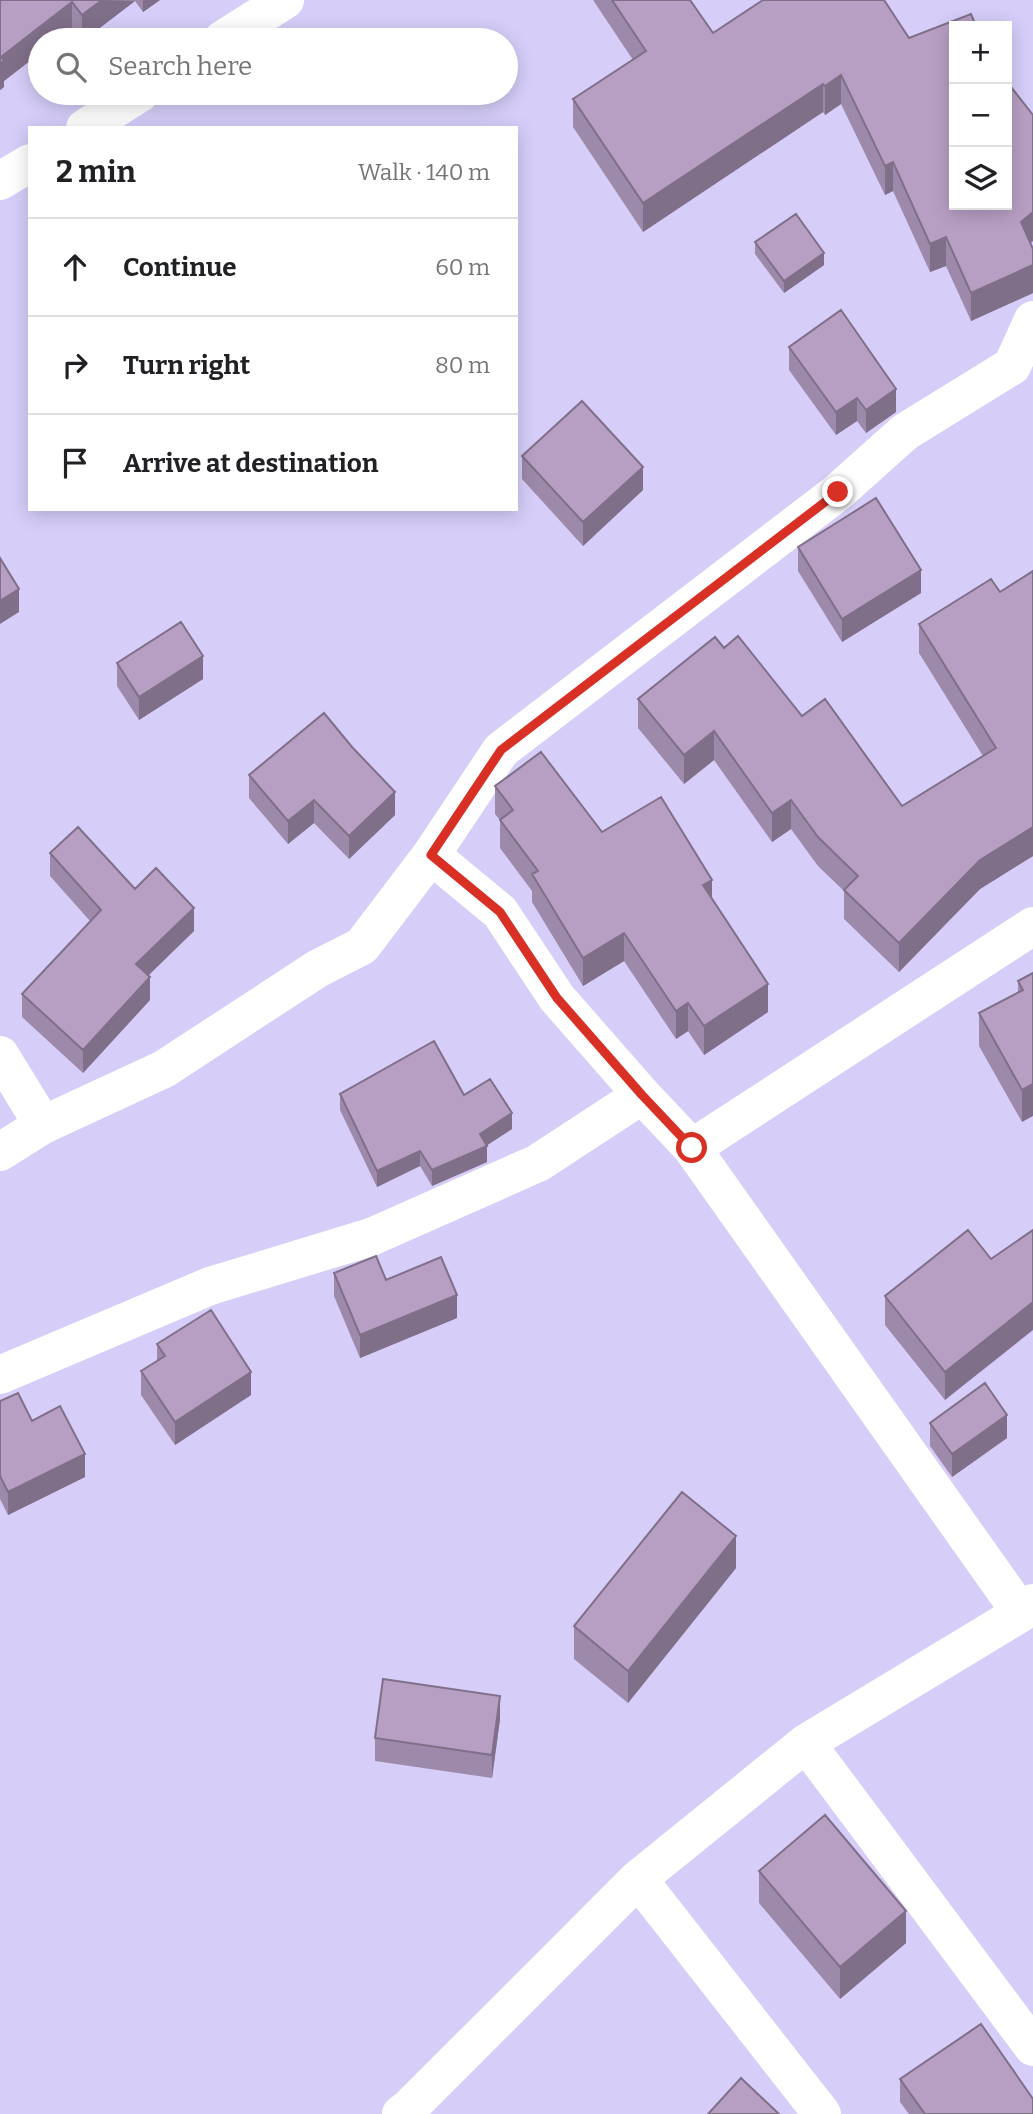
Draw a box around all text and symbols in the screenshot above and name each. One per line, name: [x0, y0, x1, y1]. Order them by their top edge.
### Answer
map controls: [949, 21, 1012, 210]
button: +: [949, 21, 1012, 84]
search box: [28, 28, 518, 105]
icon: search: [52, 48, 90, 86]
text: Search here: [108, 51, 252, 82]
button: −: [949, 84, 1012, 147]
button: layers: [949, 147, 1012, 210]
text: 2 min: [56, 154, 136, 190]
text: Walk · 140 m: [358, 158, 490, 186]
icon: ahead: [56, 248, 94, 286]
text: Continue: [123, 252, 237, 283]
text: 60 m: [435, 253, 490, 281]
icon: right: [56, 346, 94, 384]
text: Turn right: [123, 350, 250, 381]
text: 80 m: [435, 351, 490, 379]
icon: arrive: [56, 444, 94, 482]
text: Arrive at destination: [123, 448, 378, 479]
route end: [822, 476, 853, 507]
route start: [676, 1132, 707, 1163]

